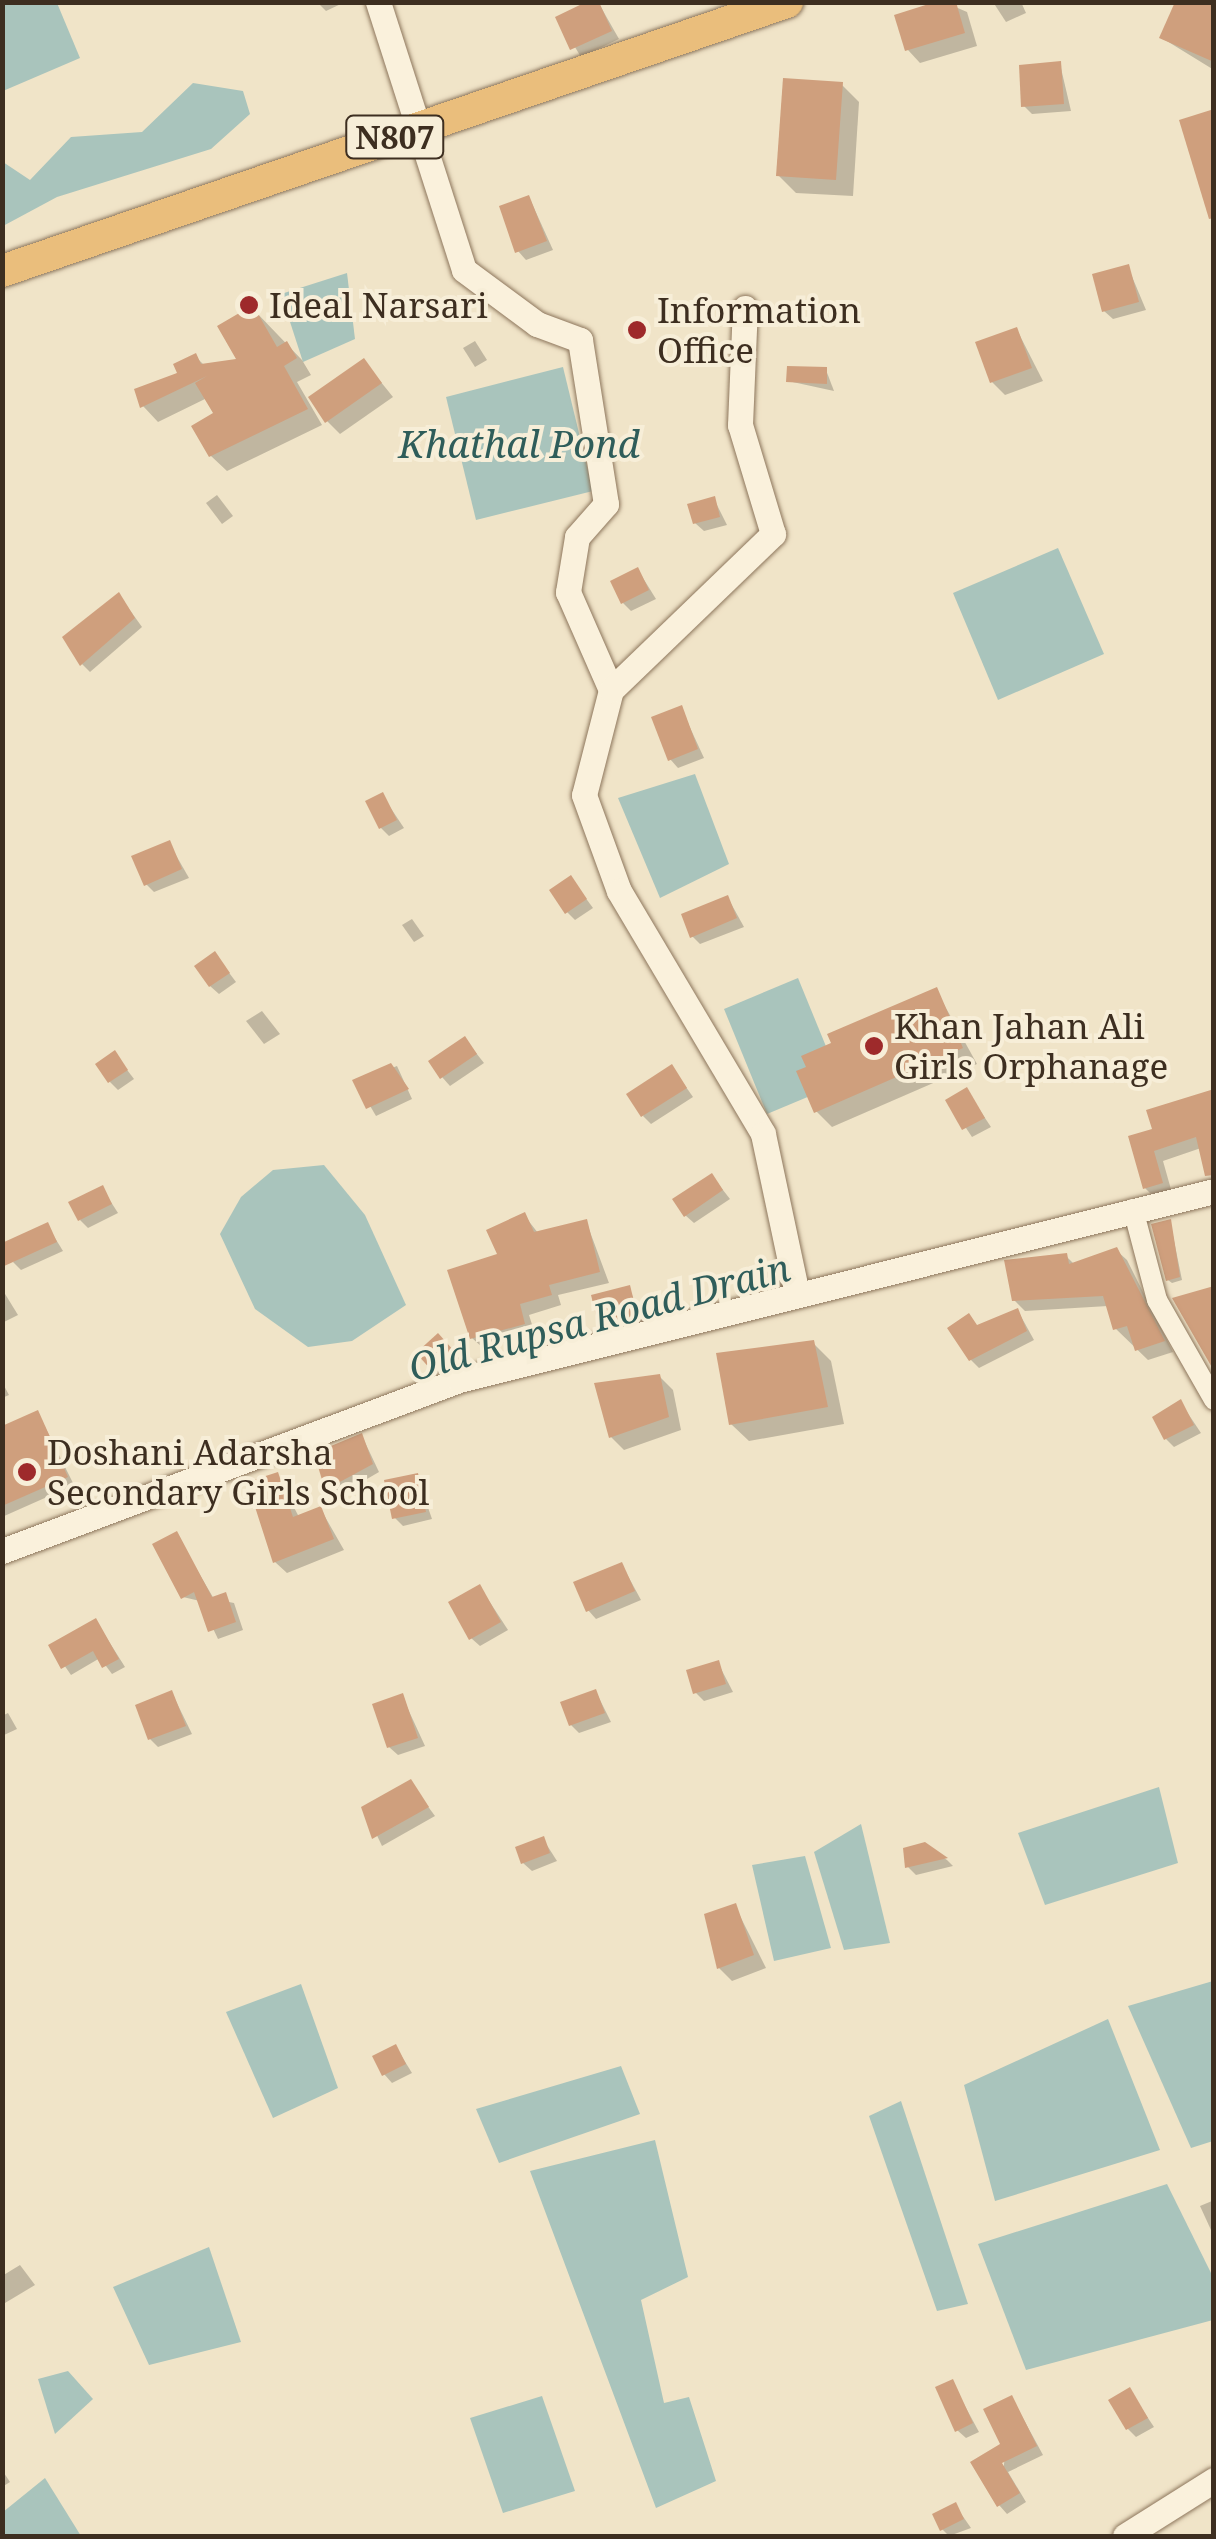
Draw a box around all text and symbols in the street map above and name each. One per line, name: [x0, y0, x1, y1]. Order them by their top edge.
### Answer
road number: N807: [345, 110, 445, 164]
place label: Ideal Narsari: [269, 284, 488, 326]
place label: Information Office: [657, 289, 861, 371]
marker: Ideal Narsari: [238, 294, 260, 316]
marker: Information Office: [626, 319, 648, 341]
water label: Khathal Pond: [398, 421, 640, 467]
place label: Khan Jahan Ali Girls Orphanage: [894, 1005, 1168, 1087]
marker: Khan Jahan Ali Girls Orphanage: [863, 1035, 885, 1057]
water label: Old Rupsa Road Drain: [403, 1244, 795, 1390]
place label: Doshani Adarsha Secondary Girls School: [47, 1431, 429, 1513]
marker: Doshani Adarsha Secondary Girls School: [16, 1461, 38, 1483]

